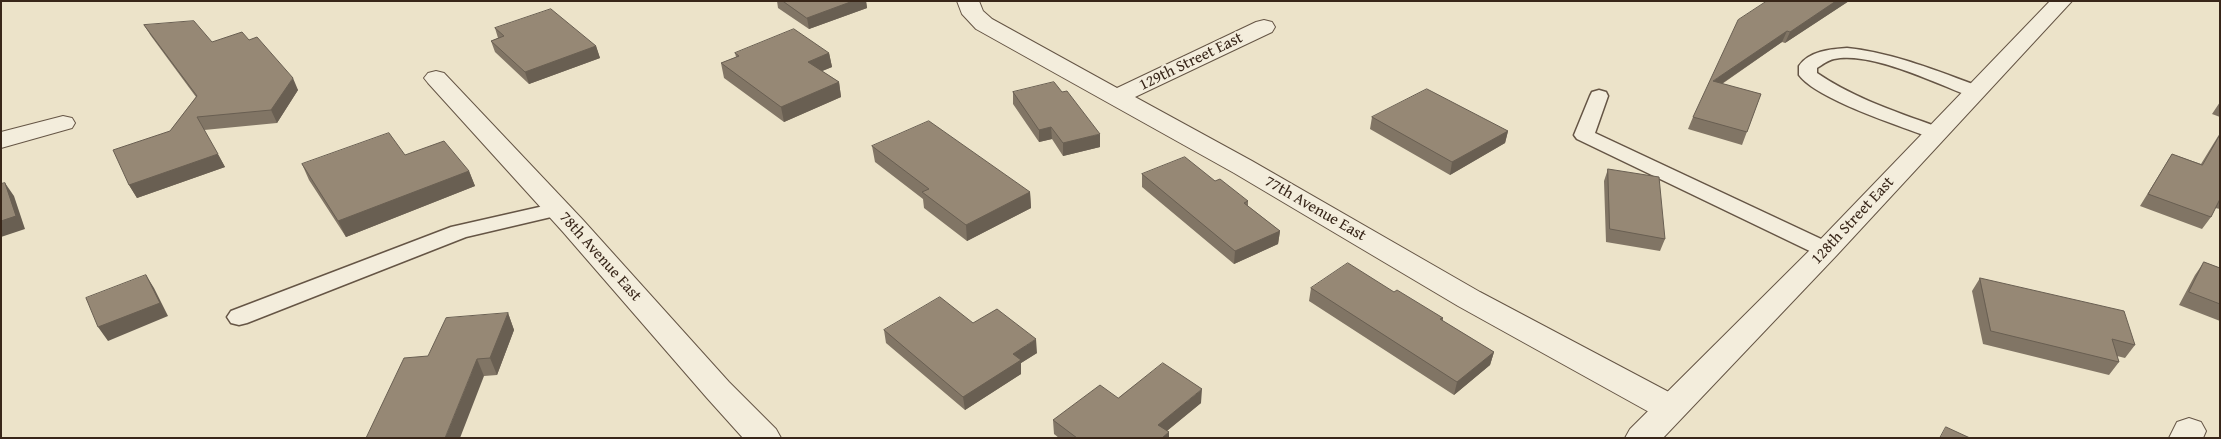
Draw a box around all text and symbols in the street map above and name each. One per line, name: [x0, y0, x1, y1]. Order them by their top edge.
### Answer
street label: 129th Street East: [1136, 29, 1246, 95]
street label: 77th Avenue East: [1261, 172, 1369, 246]
street label: 128th Street East: [1807, 173, 1899, 269]
street label: 78th Avenue East: [555, 208, 645, 306]

